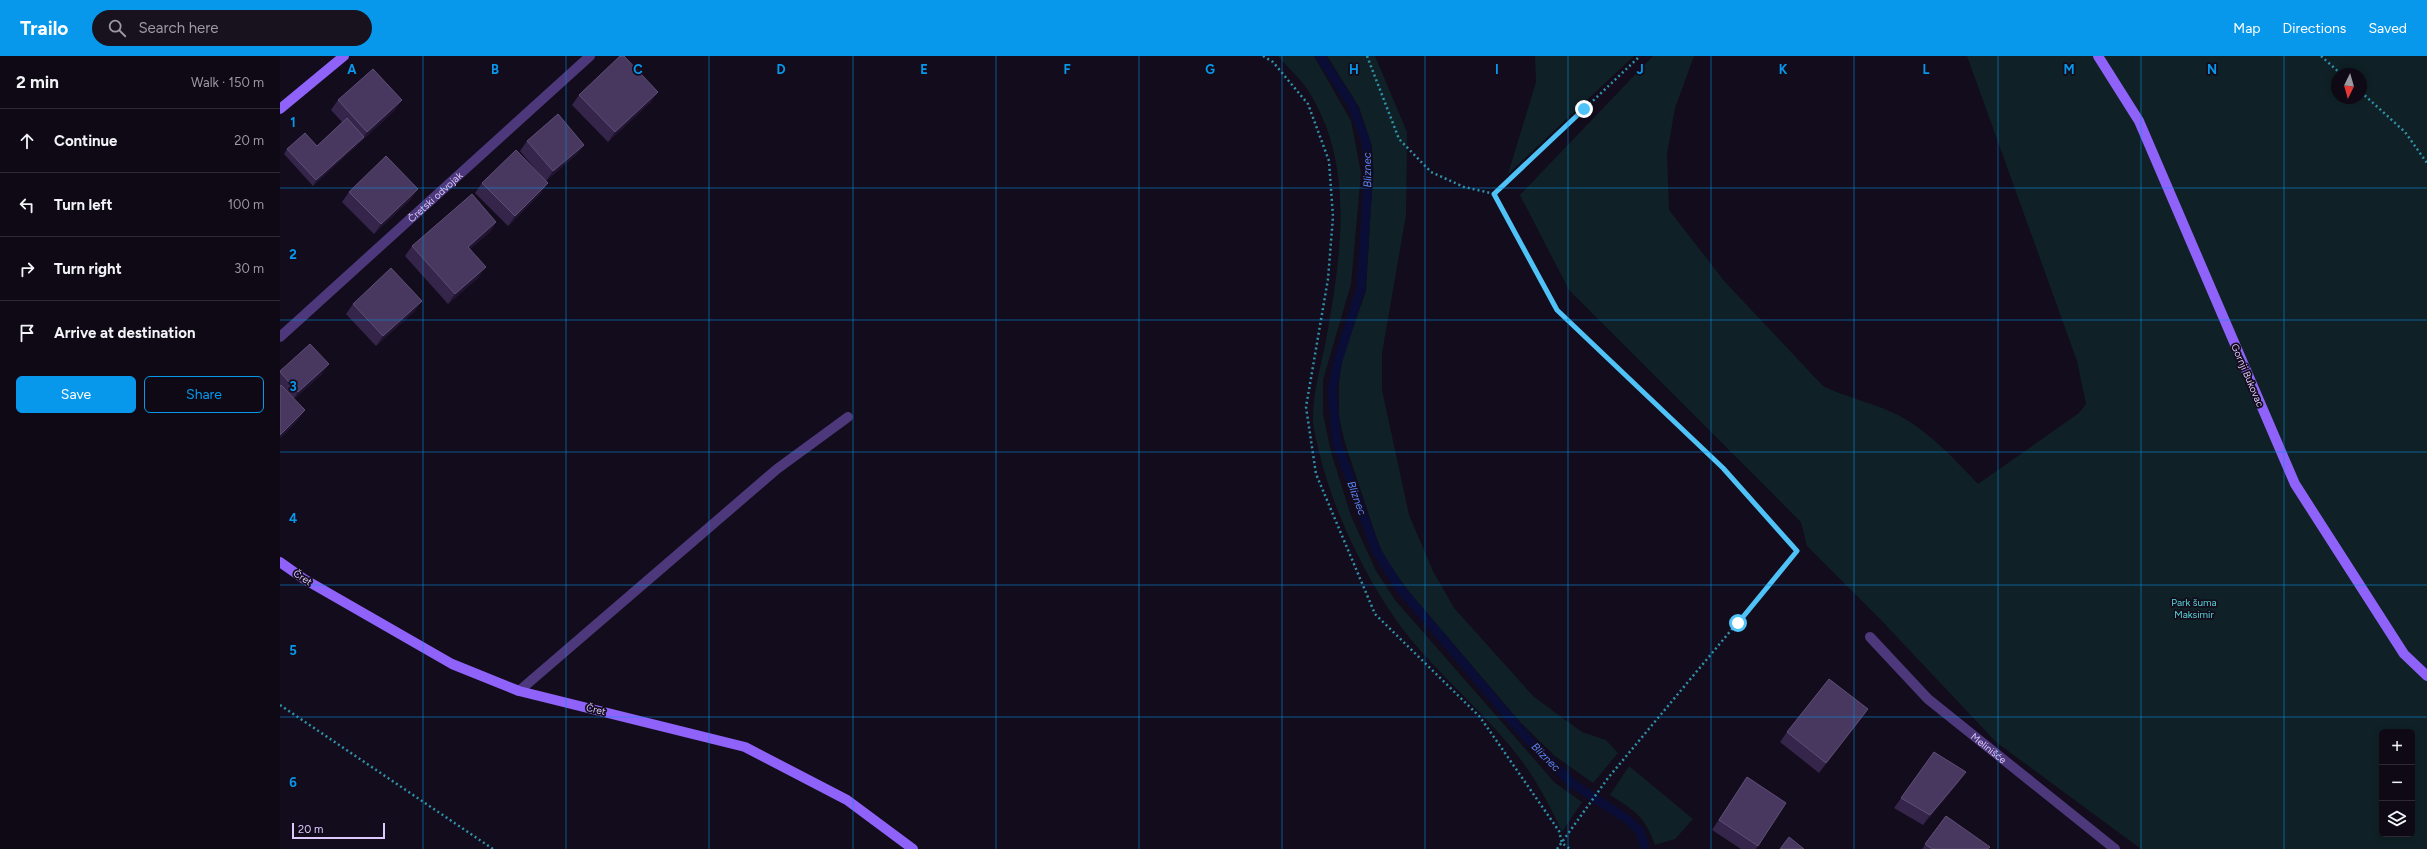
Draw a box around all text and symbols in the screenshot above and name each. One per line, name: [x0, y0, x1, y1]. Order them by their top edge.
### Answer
search box: [92, 10, 372, 46]
text: Trailo: [20, 17, 68, 40]
icon: search: [106, 17, 128, 39]
text: Search here: [138, 19, 219, 37]
text: Map: [2233, 20, 2261, 37]
text: Directions: [2283, 20, 2346, 37]
text: Saved: [2368, 20, 2407, 37]
text: A: [347, 62, 357, 77]
text: B: [491, 62, 499, 77]
text: C: [633, 62, 643, 77]
text: D: [776, 62, 786, 77]
text: E: [920, 62, 928, 77]
text: F: [1063, 62, 1071, 77]
text: G: [1205, 62, 1215, 77]
text: H: [1349, 62, 1359, 77]
text: I: [1495, 62, 1499, 77]
text: J: [1636, 62, 1644, 77]
text: K: [1779, 62, 1788, 77]
text: L: [1923, 62, 1930, 77]
text: M: [2063, 62, 2075, 77]
text: N: [2207, 62, 2217, 77]
north arrow: [2331, 68, 2367, 104]
text: 2 min: [16, 72, 59, 92]
text: Walk · 150 m: [191, 75, 264, 90]
route end: [1575, 100, 1593, 118]
text: 1: [290, 115, 296, 130]
icon: ahead: [16, 130, 38, 152]
text: Continue: [54, 132, 117, 150]
text: 20 m: [234, 133, 264, 148]
water label: Bliznec: [1361, 152, 1374, 188]
street label: Čretski odvojak: [405, 169, 465, 225]
icon: left: [16, 194, 38, 216]
text: Turn left: [54, 196, 112, 214]
text: 100 m: [228, 197, 264, 212]
text: 2: [289, 247, 297, 262]
icon: right: [16, 258, 38, 280]
text: Turn right: [54, 260, 122, 278]
text: 30 m: [234, 261, 264, 276]
icon: arrive: [16, 322, 38, 344]
text: Arrive at destination: [54, 324, 195, 342]
street label: Gornji Bukovac: [2228, 342, 2267, 409]
button: Save: [16, 376, 136, 413]
button: Share: [144, 376, 264, 413]
text: 3: [289, 379, 297, 394]
water label: Bliznec: [1344, 479, 1369, 517]
text: 4: [289, 511, 297, 526]
street label: Čret: [291, 567, 315, 588]
park label: Park šuma Maksimir: [2171, 596, 2217, 621]
route start: [1729, 614, 1747, 632]
text: 5: [289, 643, 297, 658]
street label: Čret: [585, 701, 607, 718]
map controls: [2379, 729, 2415, 837]
button: +: [2379, 729, 2415, 765]
street label: Melinišće: [1968, 730, 2009, 767]
water label: Bliznec: [1529, 740, 1563, 774]
button: −: [2379, 765, 2415, 801]
text: 6: [289, 775, 297, 790]
button: layers: [2379, 801, 2415, 837]
scale bar: [292, 821, 385, 840]
text: 20 m: [298, 823, 323, 836]

